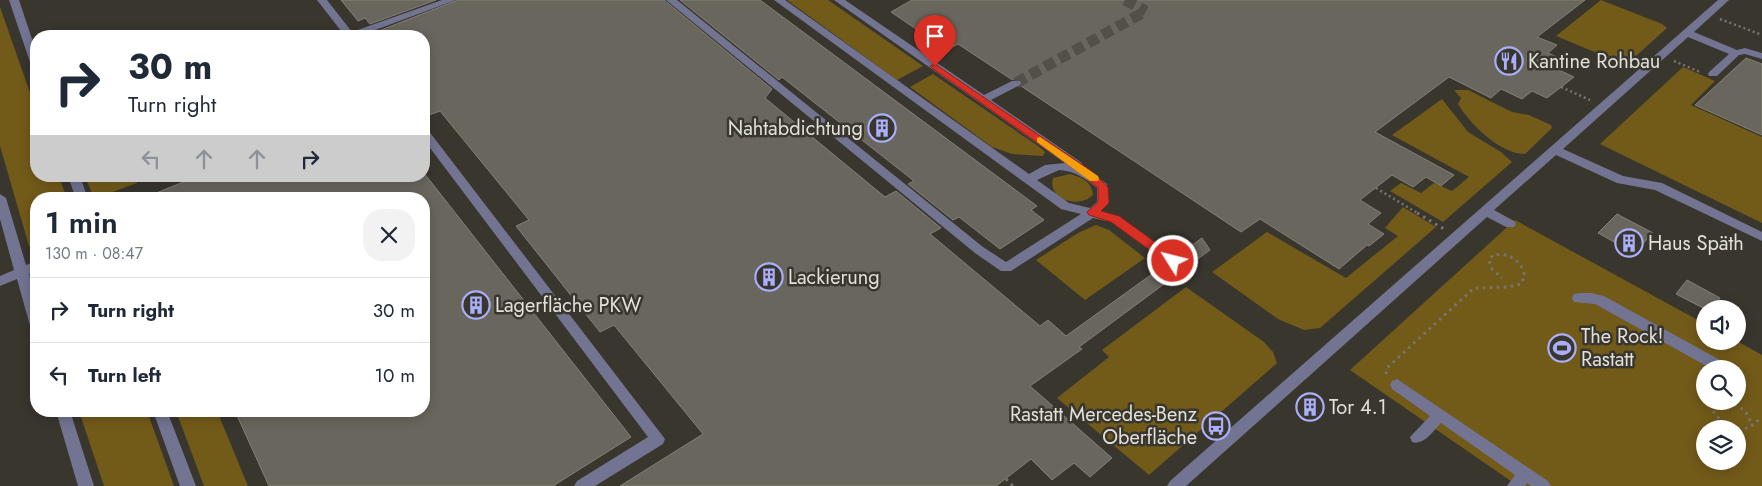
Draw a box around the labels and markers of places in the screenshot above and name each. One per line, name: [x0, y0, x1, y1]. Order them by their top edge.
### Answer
pin: [914, 15, 956, 66]
restaurant icon: Kantine Rohbau: [1494, 46, 1524, 76]
place label: Kantine Rohbau: [1528, 47, 1660, 76]
building icon: Nahtabdichtung: [867, 113, 897, 143]
place label: Nahtabdichtung: [728, 114, 863, 143]
building icon: Haus Späth: [1614, 228, 1644, 258]
place label: Haus Späth: [1648, 229, 1744, 258]
building icon: Lackierung: [754, 262, 784, 292]
place label: Lackierung: [788, 263, 880, 292]
building icon: Lagerfläche PKW: [461, 290, 491, 320]
place label: Lagerfläche PKW: [495, 291, 641, 320]
place label: The Rock! Rastatt: [1581, 322, 1664, 374]
sports icon: The Rock! Rastatt: [1547, 333, 1577, 363]
building icon: Tor 4.1: [1295, 392, 1325, 422]
place label: Tor 4.1: [1329, 393, 1387, 422]
place label: Rastatt Mercedes-Benz Oberfläche: [1010, 400, 1197, 452]
bus stop icon: Rastatt Mercedes-Benz Oberfläche: [1201, 411, 1231, 441]

